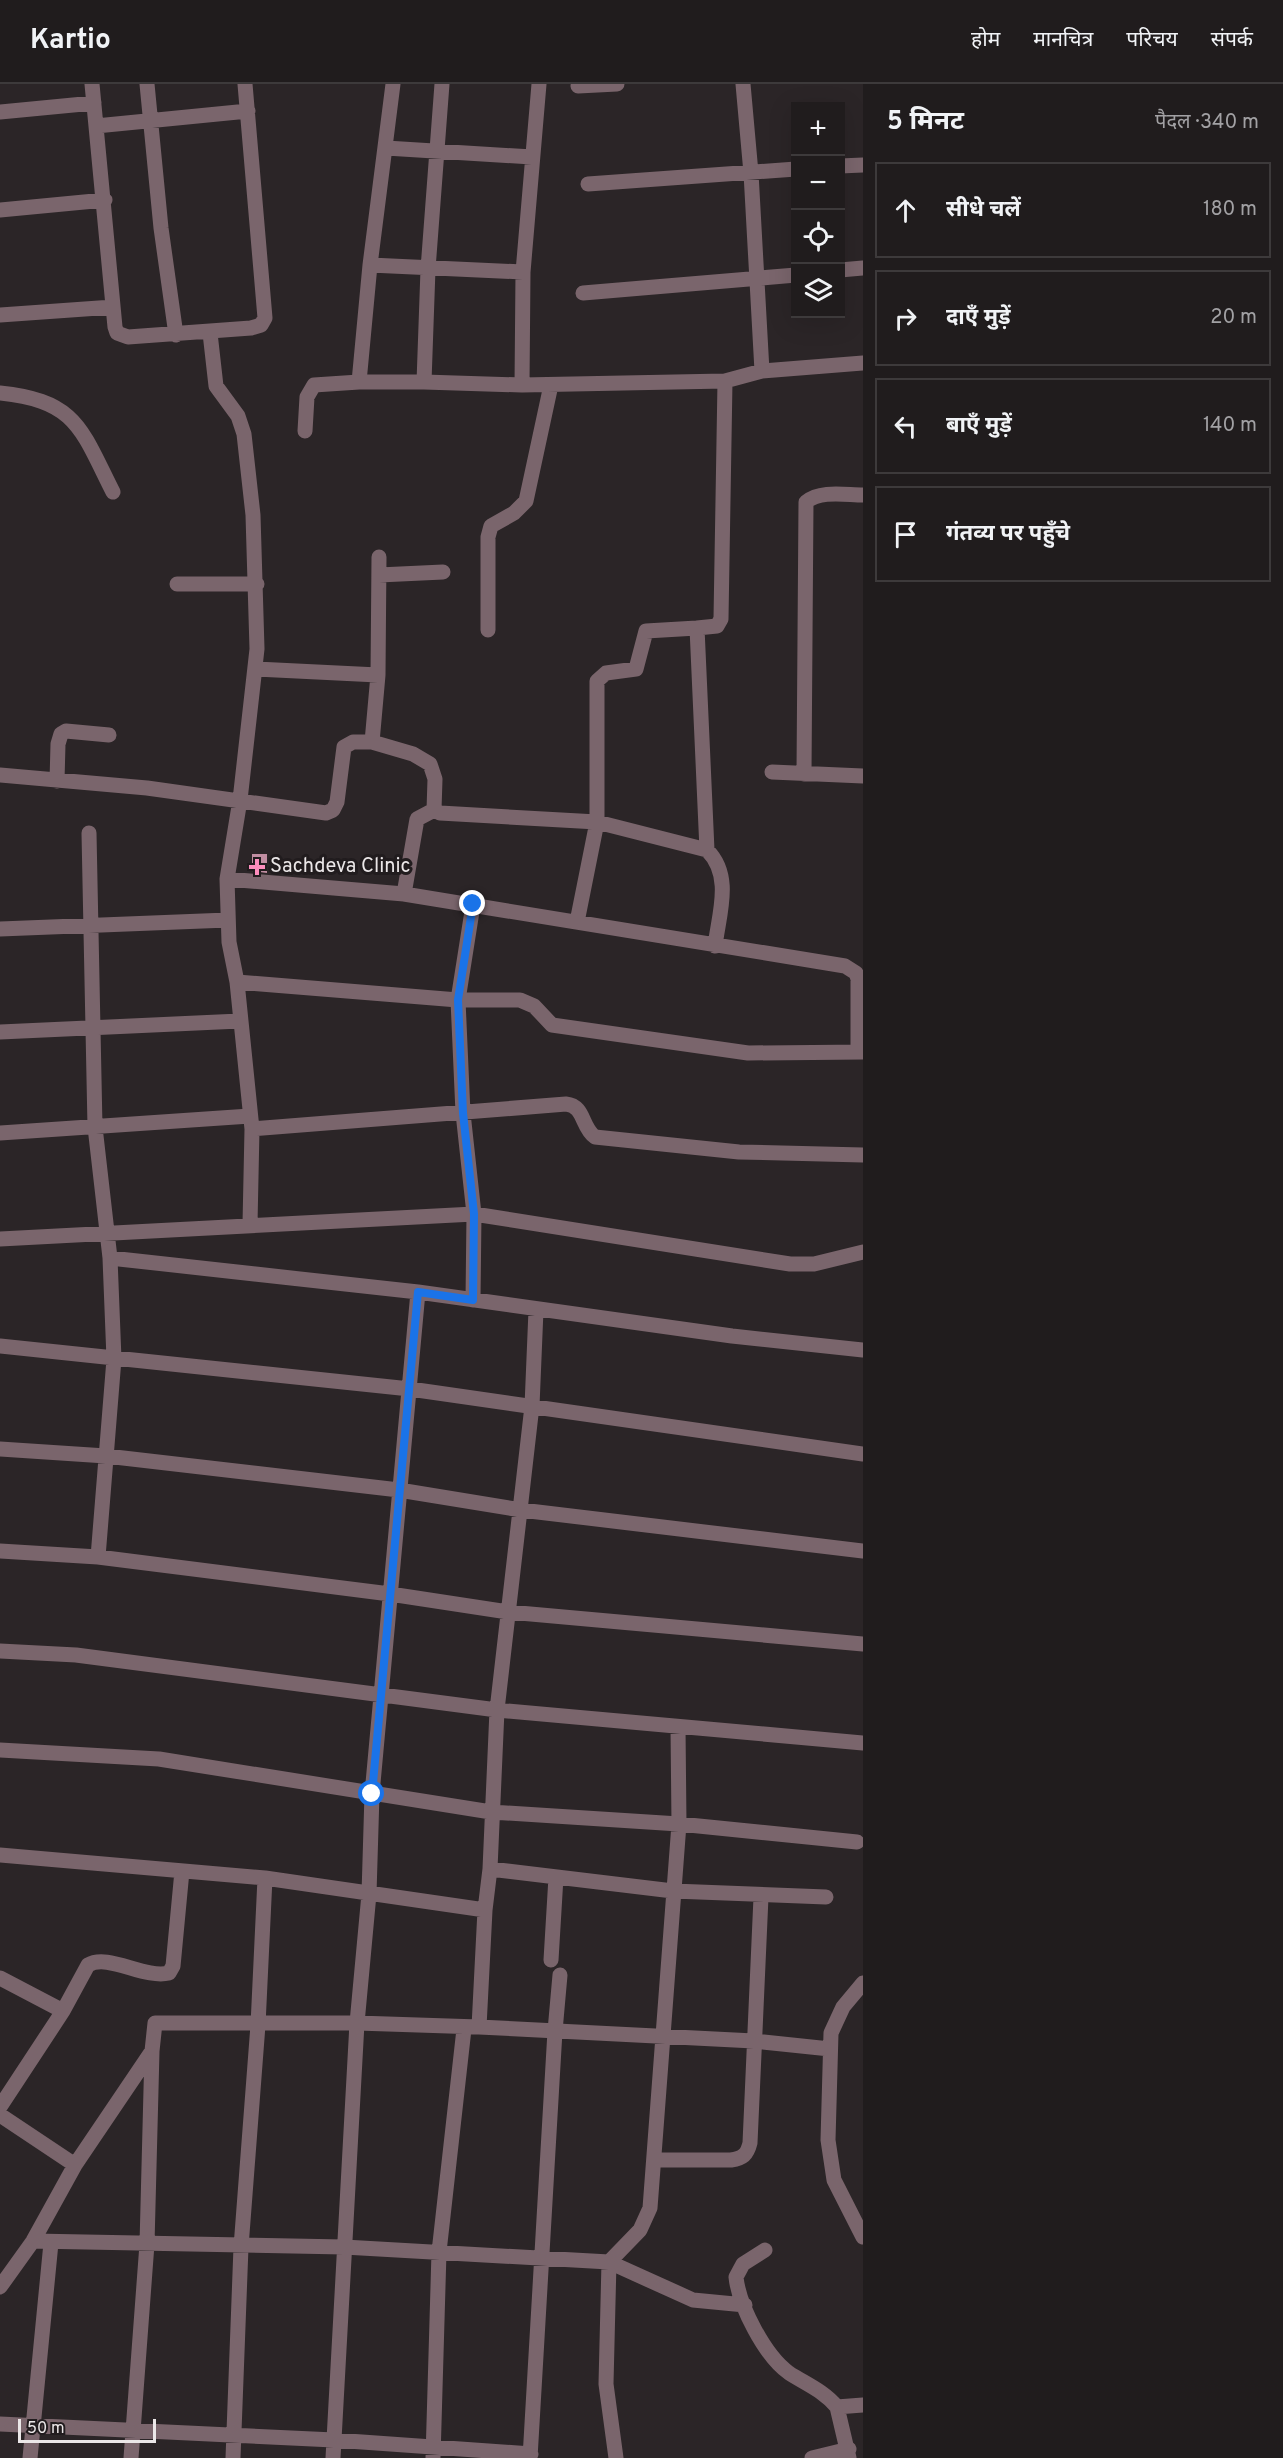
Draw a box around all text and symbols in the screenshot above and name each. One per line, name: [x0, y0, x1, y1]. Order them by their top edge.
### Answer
text: Kartio: [30, 23, 111, 59]
text: होम: [971, 27, 1000, 54]
text: मानचित्र: [1033, 27, 1093, 54]
text: परिचय: [1126, 27, 1178, 54]
text: संपर्क: [1211, 27, 1253, 54]
map controls: [791, 102, 845, 318]
button: +: [791, 102, 845, 156]
text: 5 मिनट: [887, 106, 964, 139]
text: पैदल · 340 m: [1155, 110, 1259, 136]
button: −: [791, 156, 845, 210]
icon: ahead: [889, 194, 922, 227]
text: सीधे चलें: [946, 197, 1021, 224]
text: 180 m: [1203, 197, 1257, 223]
button: locate: [791, 210, 845, 264]
button: layers: [791, 264, 845, 318]
icon: right: [889, 302, 922, 335]
text: दाएँ मुड़ें: [946, 305, 1011, 332]
text: 20 m: [1210, 305, 1257, 331]
icon: left: [889, 410, 922, 443]
text: बाएँ मुड़ें: [946, 413, 1012, 440]
text: 140 m: [1203, 413, 1257, 439]
icon: arrive: [889, 518, 922, 551]
text: गंतव्य पर पहुँचे: [946, 521, 1070, 548]
place label: Sachdeva Clinic: [270, 854, 411, 880]
marker: Sachdeva Clinic: [248, 858, 266, 876]
route end: [459, 890, 485, 916]
route start: [358, 1780, 384, 1806]
scale bar: [18, 2416, 156, 2444]
text: 50 m: [27, 2419, 65, 2439]

